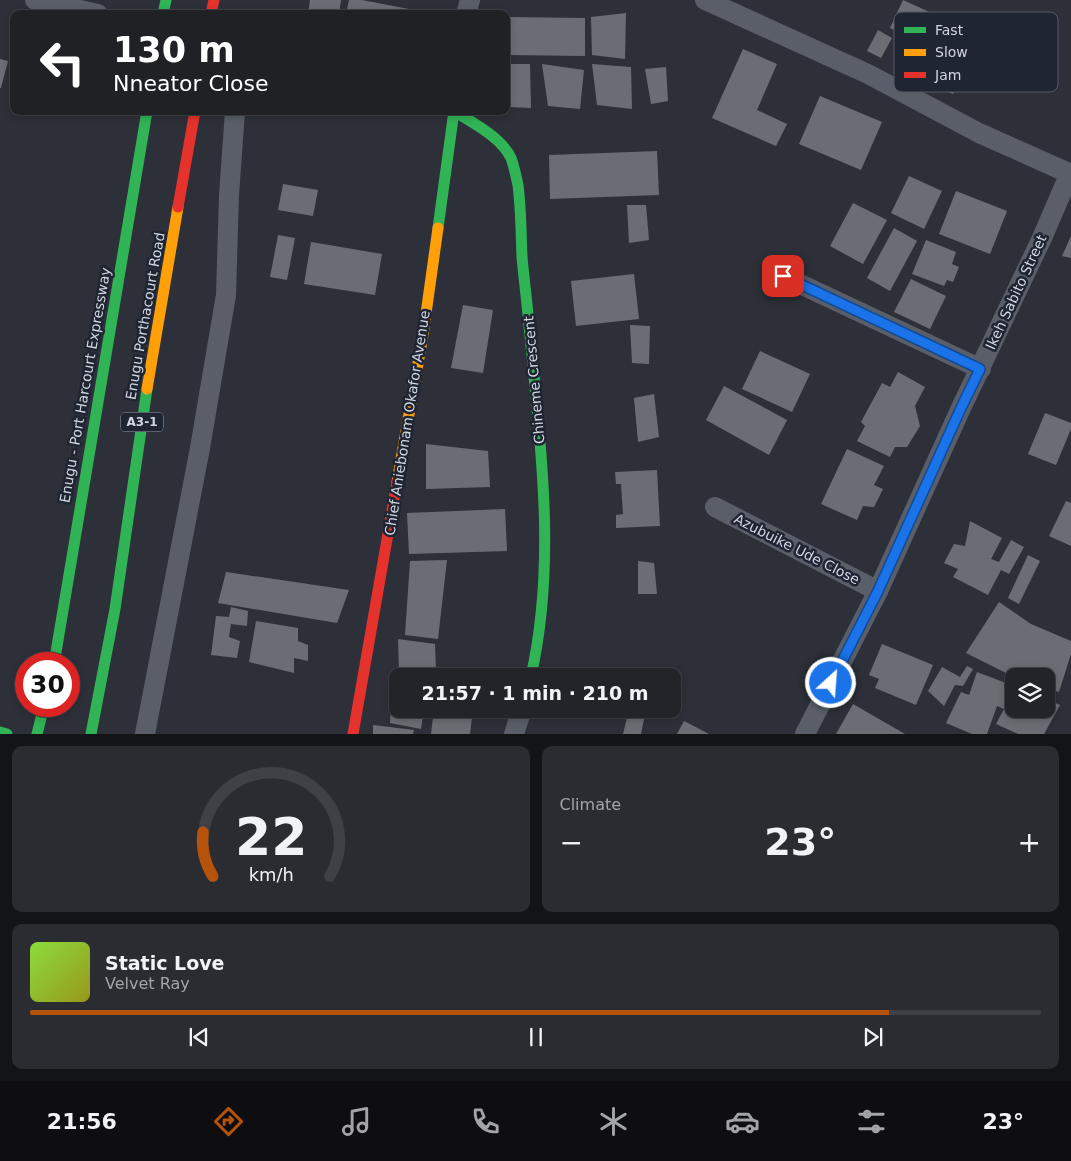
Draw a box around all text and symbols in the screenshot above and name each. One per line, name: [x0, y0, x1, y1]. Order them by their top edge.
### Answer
legend: [894, 12, 1058, 92]
text: Fast: [935, 22, 964, 38]
icon: left: [30, 30, 95, 95]
text: 130 m: [113, 30, 235, 70]
text: Slow: [935, 44, 968, 60]
text: Jam: [934, 67, 961, 83]
text: Nneator Close: [113, 71, 268, 96]
street label: Enugu Porthacourt Road: [122, 231, 168, 401]
street label: Ikeh Sabito Street: [982, 232, 1050, 352]
pin: [762, 255, 804, 297]
icon: arrive: [769, 262, 797, 290]
street label: Enugu - Port Harcourt Expressway: [56, 266, 114, 504]
street label: Chief Aniebonam Okafor Avenue: [381, 309, 433, 537]
street label: Chineme Crescent: [520, 315, 548, 445]
road number: A3-1: [121, 412, 163, 432]
street label: Azubuike Ude Close: [732, 510, 862, 588]
speed limit sign: 30: [15, 652, 80, 717]
position arrow: [804, 656, 856, 708]
map controls: [1005, 668, 1055, 718]
button: layers: [1005, 668, 1055, 718]
text: 21:57 · 1 min · 210 m: [421, 682, 649, 704]
text: Climate: [560, 795, 621, 814]
text: 22: [235, 807, 307, 867]
text: 23°: [764, 820, 836, 864]
text: −: [560, 826, 583, 859]
text: +: [1018, 826, 1041, 859]
text: km/h: [248, 864, 293, 885]
text: Static Love: [105, 952, 225, 974]
text: Velvet Ray: [105, 974, 190, 993]
icon: previous: [185, 1023, 213, 1051]
icon: pause: [522, 1023, 550, 1051]
icon: next: [859, 1023, 887, 1051]
icon: directions: [211, 1104, 246, 1139]
icon: music: [339, 1104, 374, 1139]
icon: phone: [468, 1104, 503, 1139]
icon: climate: [596, 1104, 631, 1139]
icon: car: [725, 1104, 760, 1139]
icon: filters: [854, 1104, 889, 1139]
text: 21:56: [47, 1109, 117, 1134]
text: 23°: [982, 1109, 1024, 1134]

